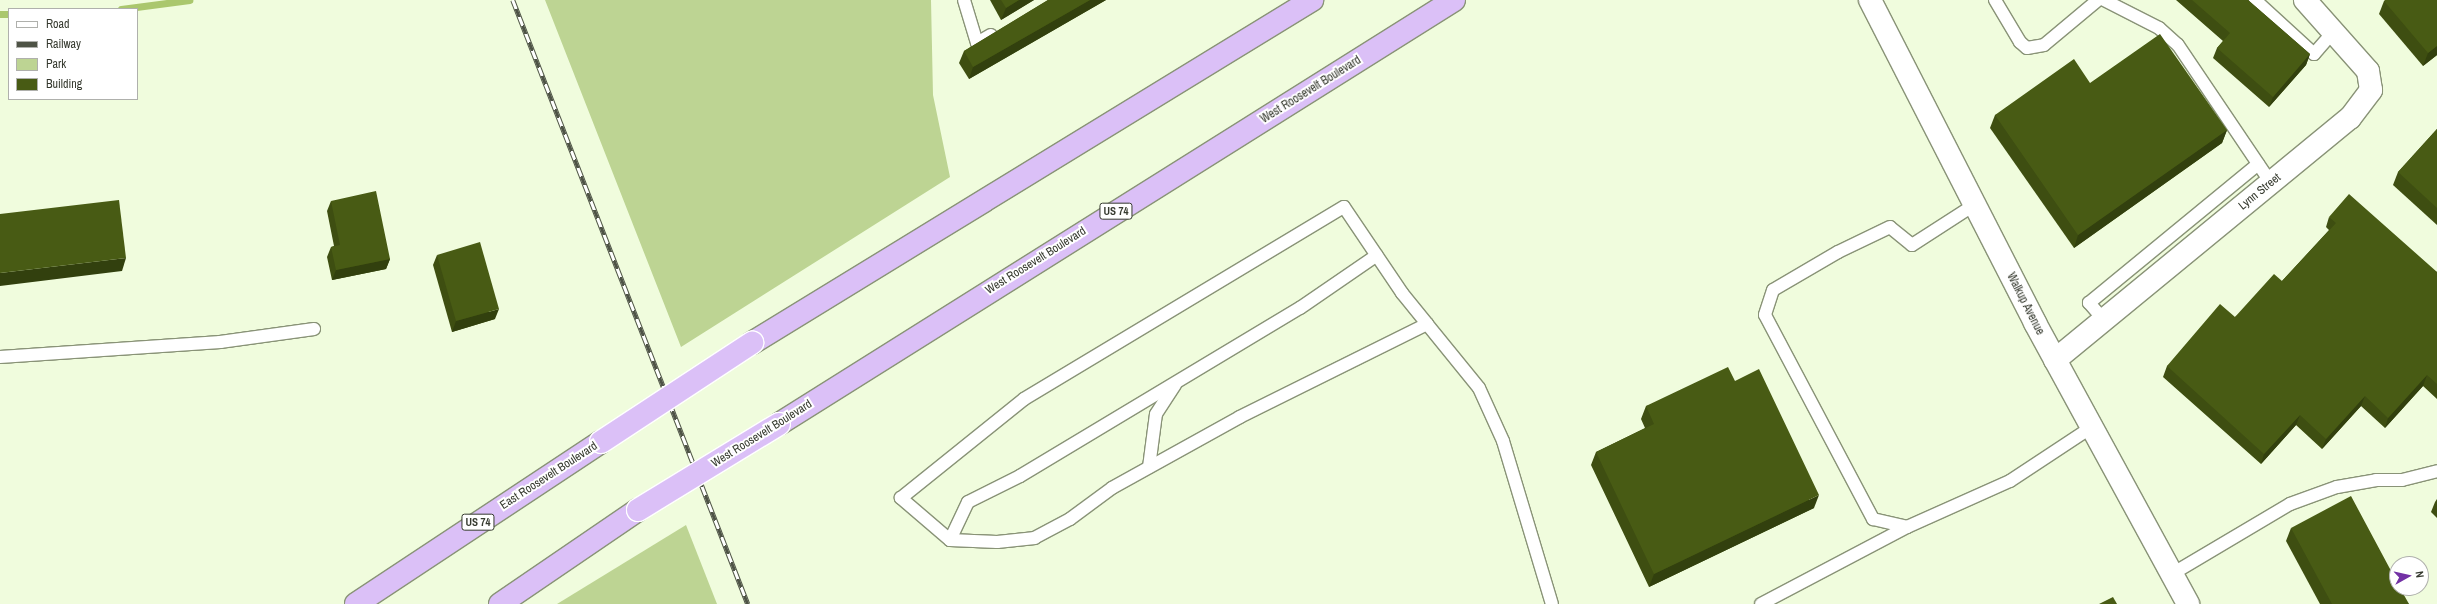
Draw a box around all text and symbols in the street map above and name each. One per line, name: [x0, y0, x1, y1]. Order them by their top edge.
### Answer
legend: [8, 8, 138, 100]
text: Road: [46, 16, 70, 32]
text: Railway: [46, 36, 81, 52]
street label: West Roosevelt Boulevard: [1258, 53, 1364, 127]
text: Park: [46, 56, 66, 72]
text: Building: [46, 76, 82, 92]
street label: Lynn Street: [2236, 171, 2284, 213]
road number: US 74: [1099, 202, 1133, 220]
street label: West Roosevelt Boulevard: [983, 224, 1089, 298]
street label: Walkup Avenue: [2003, 270, 2047, 338]
street label: West Roosevelt Boulevard: [709, 397, 815, 471]
street label: East Roosevelt Boulevard: [498, 439, 600, 513]
road number: US 74: [461, 513, 495, 531]
north arrow: [2389, 556, 2429, 596]
text: N: [2413, 570, 2427, 579]

